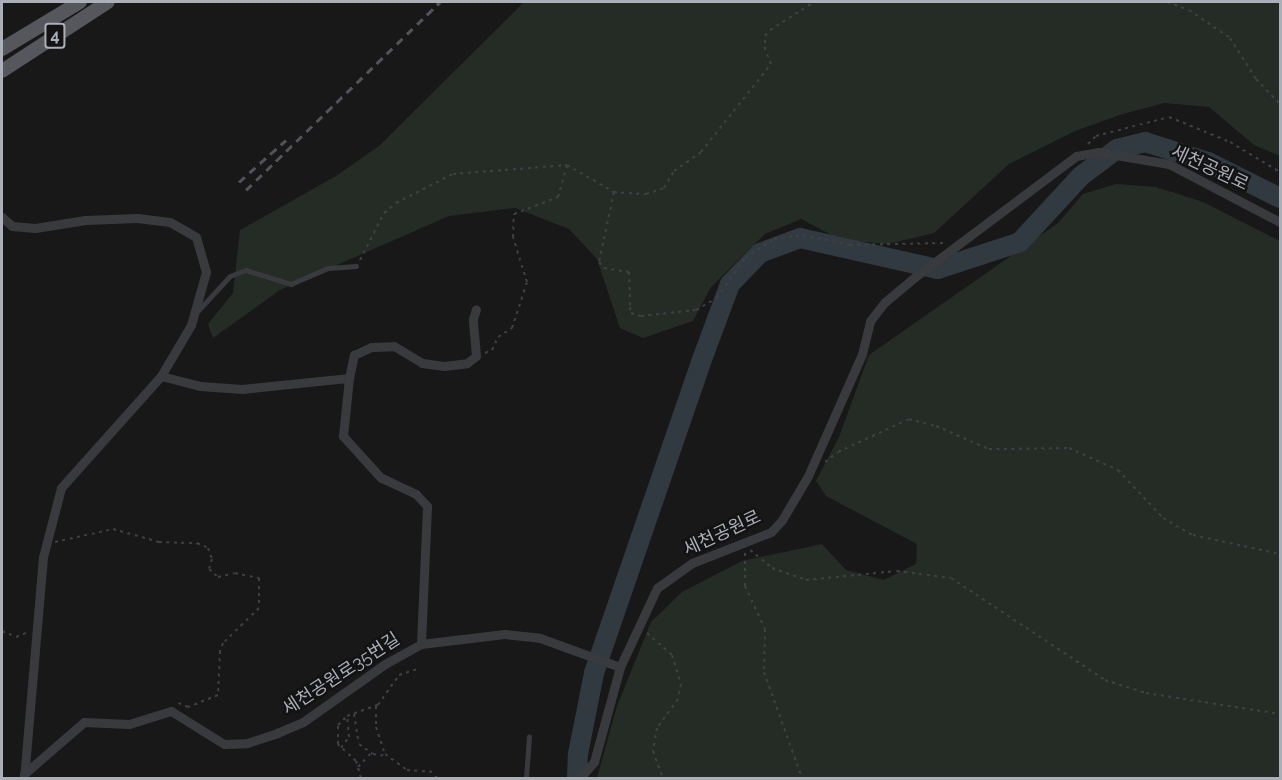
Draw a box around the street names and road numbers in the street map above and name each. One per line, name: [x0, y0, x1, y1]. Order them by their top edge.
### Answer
road number: 4: [43, 23, 67, 49]
street label: 세천공원로: [1168, 141, 1252, 195]
street label: 세천공원로: [680, 506, 764, 560]
street label: 세천공원로35번길: [278, 628, 404, 720]

